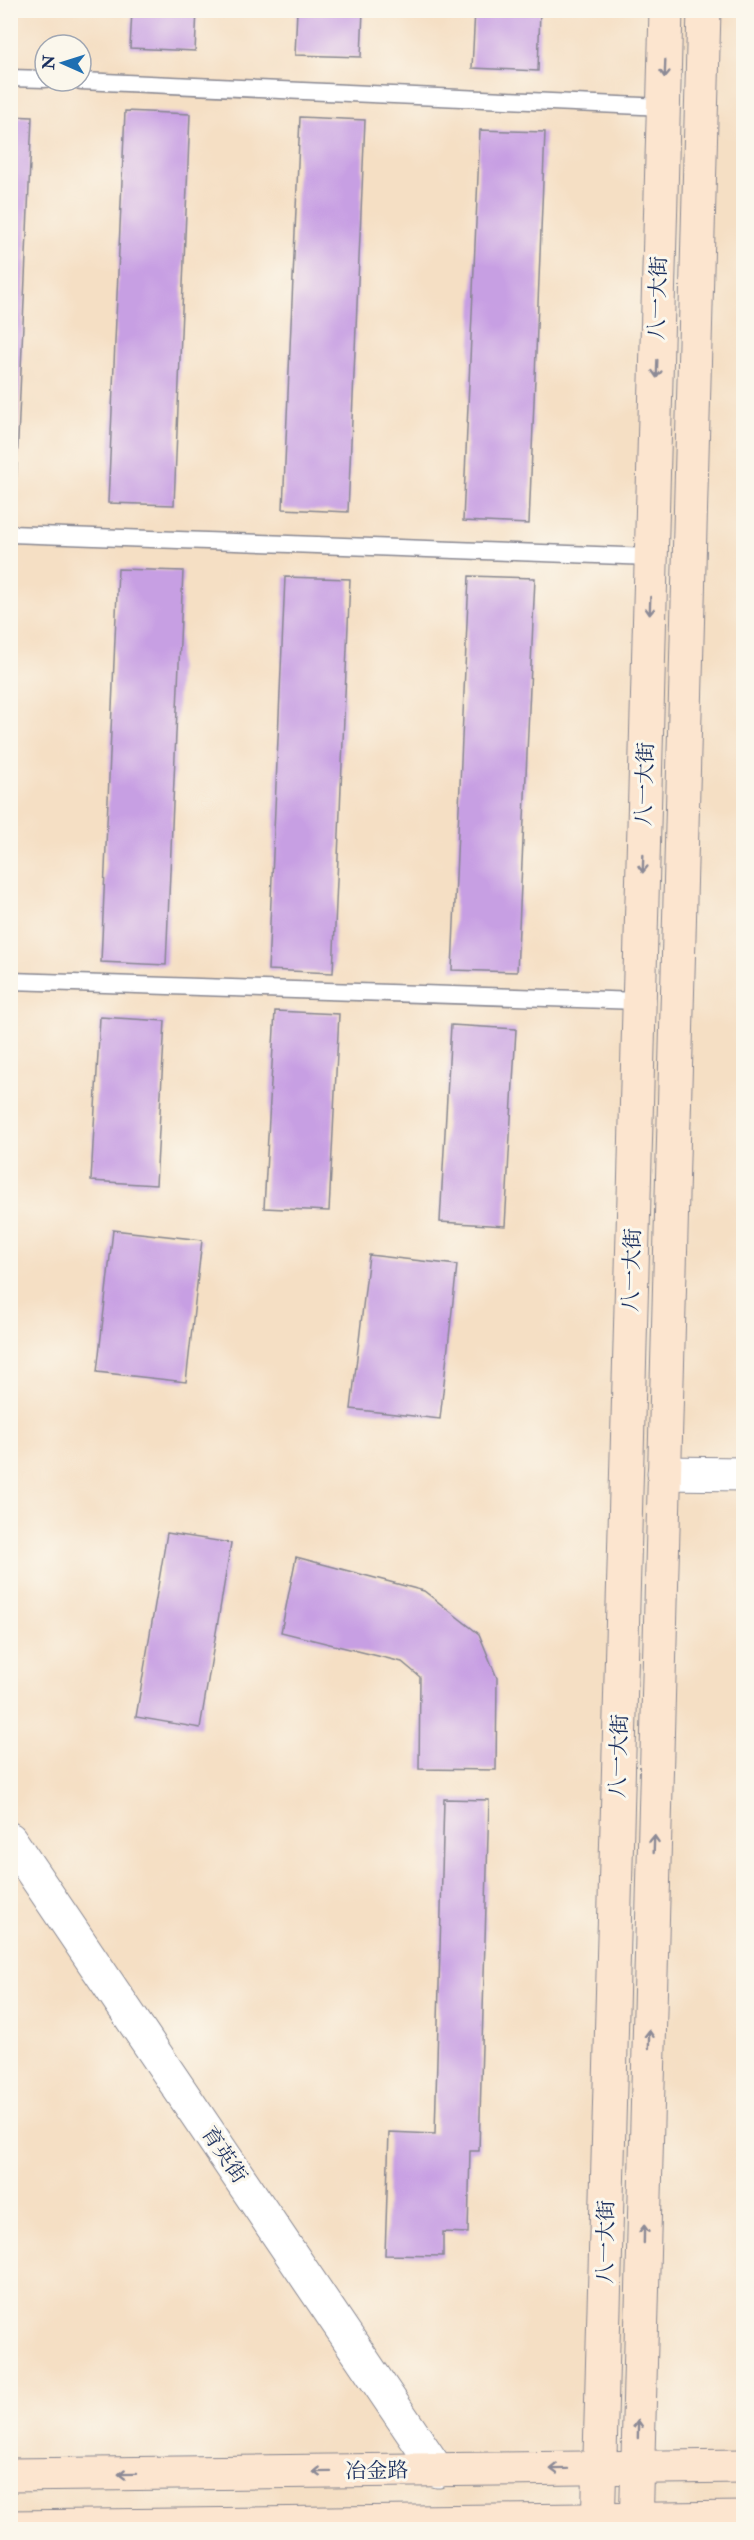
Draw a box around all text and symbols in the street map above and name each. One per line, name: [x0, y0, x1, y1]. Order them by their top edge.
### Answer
north arrow: [33, 33, 93, 93]
text: N: [39, 54, 59, 71]
one-way arrow: [659, 58, 670, 78]
street label: 八一大街: [643, 256, 673, 340]
one-way arrow: [651, 358, 662, 378]
one-way arrow: [644, 595, 656, 615]
street label: 八一大街: [630, 742, 660, 826]
one-way arrow: [637, 853, 649, 873]
street label: 八一大街: [617, 1228, 647, 1312]
street label: 八一大街: [604, 1714, 634, 1798]
one-way arrow: [648, 1835, 660, 1855]
one-way arrow: [643, 2030, 654, 2050]
street label: 育英街: [195, 2121, 253, 2189]
street label: 八一大街: [592, 2200, 620, 2284]
one-way arrow: [638, 2225, 649, 2245]
one-way arrow: [633, 2420, 644, 2440]
street label: 冶金路: [345, 2457, 409, 2485]
one-way arrow: [550, 2463, 570, 2475]
one-way arrow: [313, 2466, 333, 2478]
one-way arrow: [118, 2468, 138, 2480]

